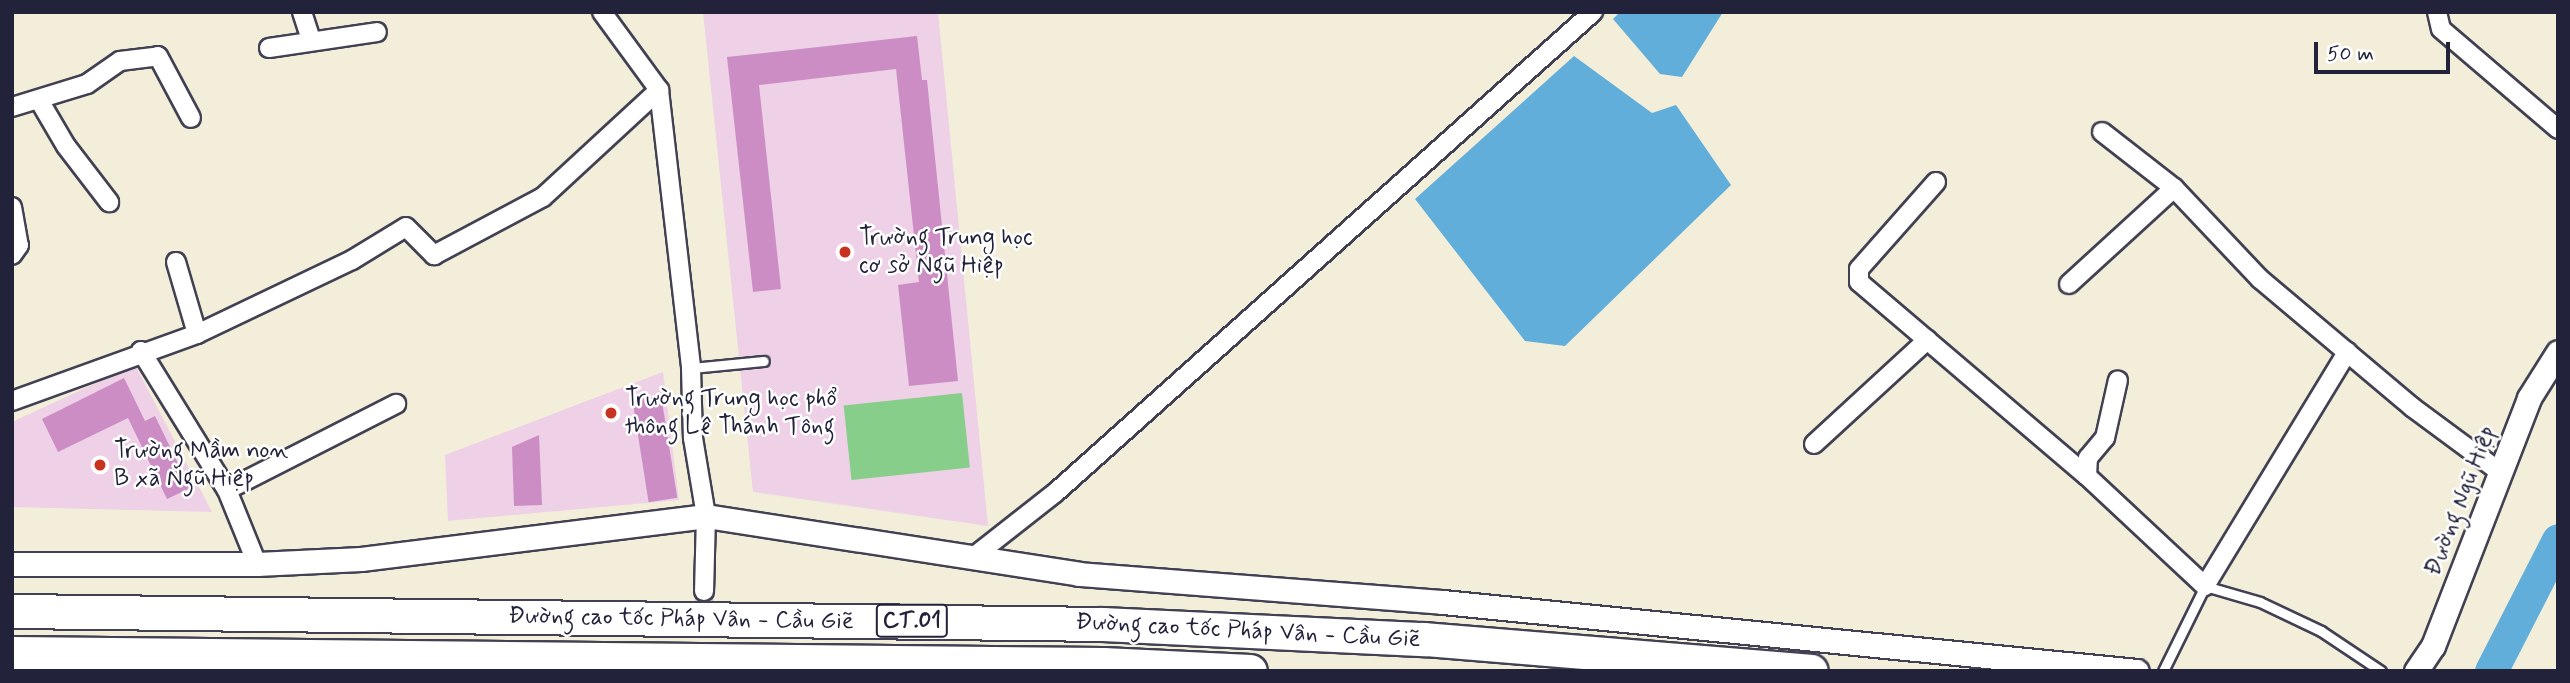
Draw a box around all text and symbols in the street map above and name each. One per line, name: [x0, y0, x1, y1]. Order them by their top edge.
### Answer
scale bar: [2318, 28, 2454, 72]
text: 50 m: [2327, 40, 2374, 68]
place label: Trường Trung học cơ sở Ngũ Hiệp: [859, 224, 1035, 280]
marker: Trường Trung học cơ sở Ngũ Hiệp: [837, 244, 853, 260]
place label: Trường Trung học phổ thông Lê Thánh Tông: [625, 385, 840, 441]
marker: Trường Trung học phổ thông Lê Thánh Tông: [603, 405, 619, 421]
street label: Đường Ngũ Hiệp: [2419, 421, 2503, 581]
place label: Trường Mầm non B xã Ngũ Hiệp: [114, 437, 284, 493]
marker: Trường Mầm non B xã Ngũ Hiệp: [92, 457, 108, 473]
road number: CT.01: [875, 601, 949, 640]
street label: Đường cao tốc Pháp Vân - Cầu Giẽ: [507, 602, 855, 636]
street label: Đường cao tốc Pháp Vân - Cầu Giẽ: [1074, 608, 1422, 654]

